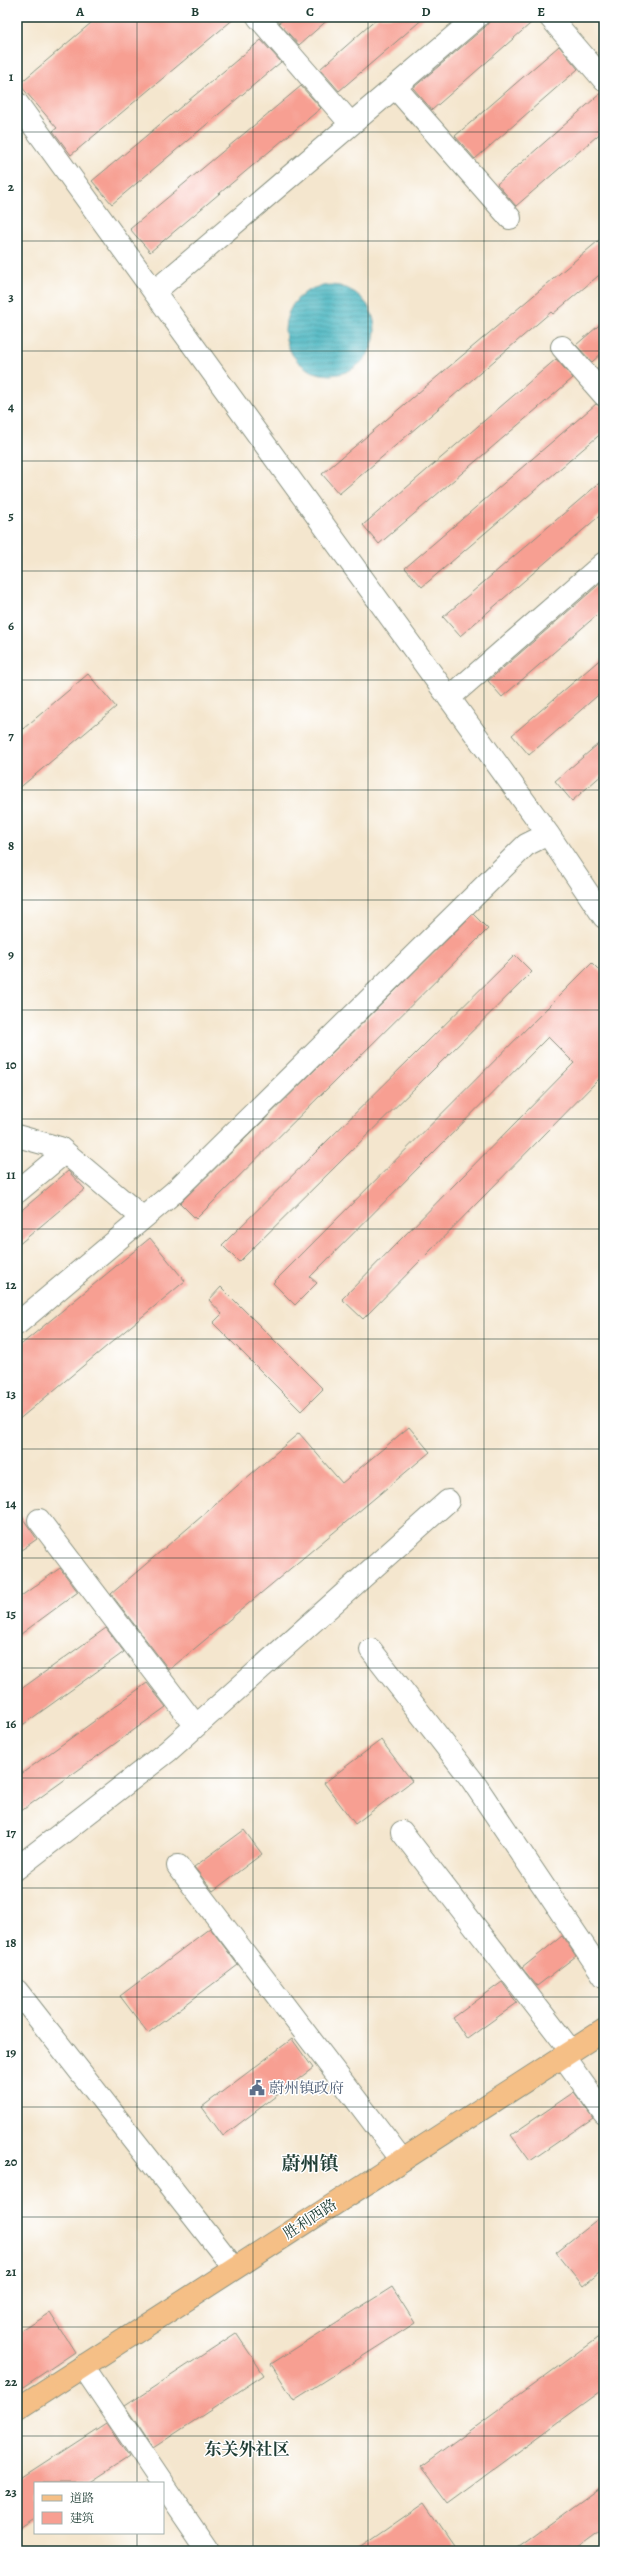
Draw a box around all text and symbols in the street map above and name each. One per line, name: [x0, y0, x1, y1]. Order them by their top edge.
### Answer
text: A: [75, 3, 85, 20]
text: B: [191, 3, 199, 20]
text: C: [306, 3, 314, 20]
text: D: [421, 3, 431, 20]
text: E: [537, 3, 545, 20]
text: 1: [9, 68, 14, 85]
text: 2: [8, 178, 15, 195]
text: 3: [8, 288, 14, 305]
text: 4: [8, 398, 14, 415]
text: 5: [8, 507, 14, 524]
text: 6: [8, 617, 14, 634]
text: 7: [8, 727, 14, 744]
text: 8: [8, 837, 14, 854]
text: 9: [8, 946, 14, 963]
text: 10: [5, 1056, 17, 1073]
text: 11: [6, 1166, 16, 1183]
text: 12: [6, 1276, 17, 1293]
text: 13: [6, 1385, 17, 1402]
text: 14: [6, 1495, 16, 1512]
text: 15: [6, 1605, 17, 1622]
text: 16: [6, 1715, 16, 1732]
text: 17: [6, 1824, 17, 1841]
text: 18: [6, 1934, 16, 1951]
text: 19: [6, 2044, 16, 2061]
place label: 蔚州镇政府: [269, 2078, 344, 2098]
public building icon: 蔚州镇政府: [248, 2079, 266, 2097]
district label: 蔚州镇: [281, 2151, 339, 2177]
text: 20: [5, 2153, 18, 2170]
street label: 胜利西路: [279, 2194, 341, 2244]
text: 21: [6, 2263, 17, 2280]
text: 22: [5, 2373, 18, 2390]
district label: 东关外社区: [205, 2438, 290, 2461]
legend: [34, 2482, 164, 2534]
text: 23: [5, 2483, 17, 2500]
text: 道路: [70, 2490, 94, 2506]
text: 建筑: [70, 2510, 94, 2526]

